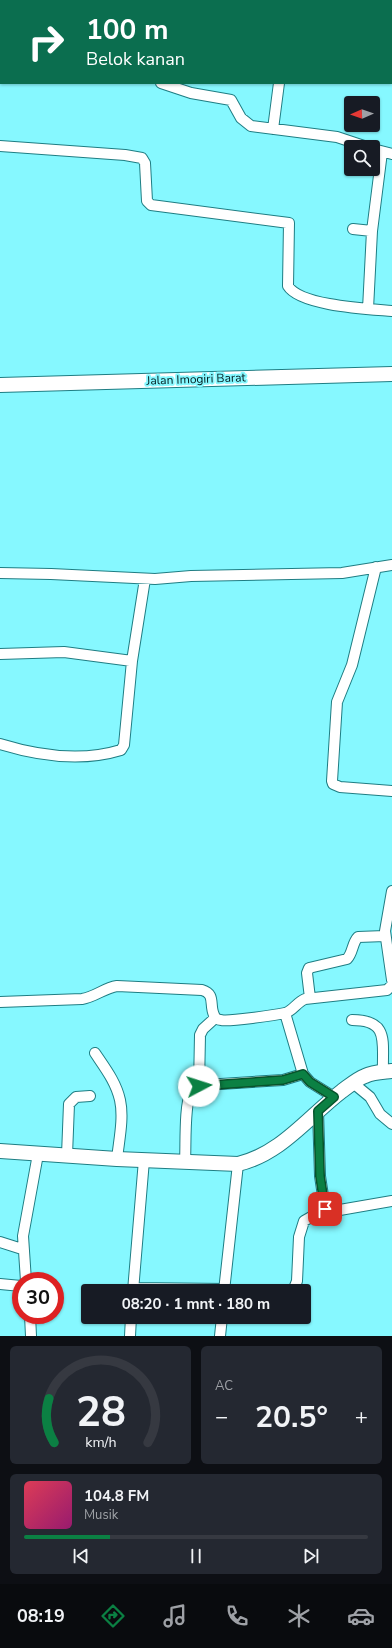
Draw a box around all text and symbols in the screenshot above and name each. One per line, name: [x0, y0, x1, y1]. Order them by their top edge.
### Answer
text: 100 m: [86, 11, 169, 49]
icon: right: [20, 16, 72, 68]
text: Belok kanan: [86, 47, 185, 71]
north arrow: [344, 96, 380, 132]
map controls: [344, 96, 380, 176]
button: search: [344, 140, 380, 176]
street label: Jalan Imogiri Barat: [145, 369, 247, 389]
position arrow: [178, 1065, 220, 1107]
pin: [308, 1192, 342, 1226]
icon: arrive: [314, 1198, 336, 1220]
speed limit sign: 30: [12, 1272, 64, 1324]
text: 08:20 · 1 mnt · 180 m: [122, 1294, 270, 1314]
text: AC: [215, 1377, 233, 1395]
text: 28: [76, 1384, 125, 1441]
text: 20.5°: [255, 1397, 328, 1438]
text: −: [215, 1402, 228, 1432]
text: +: [355, 1402, 368, 1432]
text: km/h: [85, 1433, 116, 1452]
text: 104.8 FM: [84, 1486, 149, 1506]
text: Musik: [84, 1506, 118, 1524]
icon: previous: [70, 1545, 92, 1567]
icon: pause: [185, 1545, 207, 1567]
icon: next: [300, 1545, 322, 1567]
icon: directions: [99, 1602, 127, 1630]
icon: music: [161, 1602, 189, 1630]
icon: phone: [223, 1602, 251, 1630]
icon: climate: [285, 1602, 313, 1630]
icon: car: [347, 1602, 375, 1630]
text: 08:19: [17, 1604, 65, 1628]

